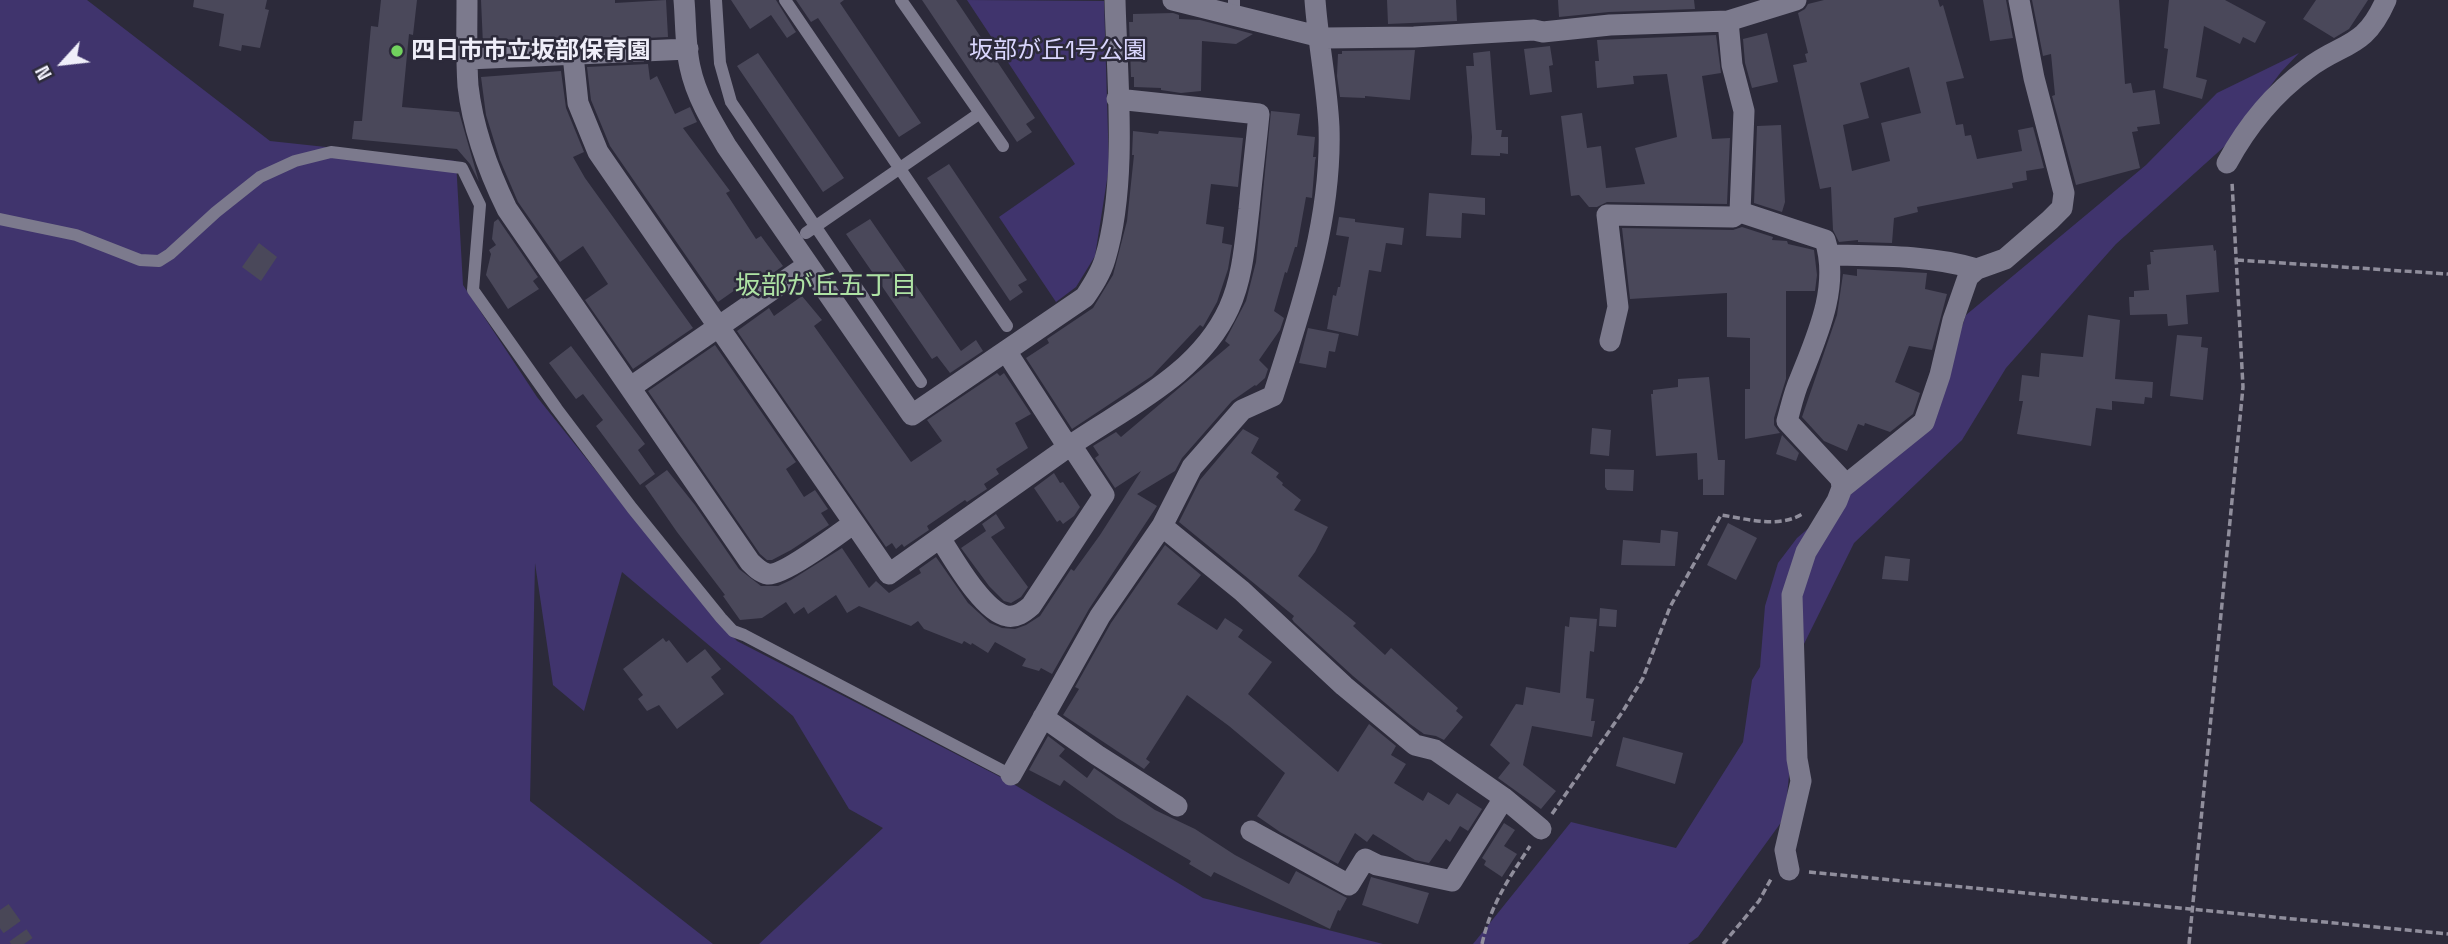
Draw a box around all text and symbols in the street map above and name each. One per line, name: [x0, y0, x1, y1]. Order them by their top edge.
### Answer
north arrow: [28, 28, 98, 98]
place label: 四日市市立坂部保育園: [411, 37, 651, 65]
park label: 坂部が丘1号公園: [969, 37, 1147, 65]
marker: 四日市市立坂部保育園: [389, 43, 405, 59]
text: N: [30, 61, 58, 84]
district label: 坂部が丘五丁目: [735, 271, 917, 303]

